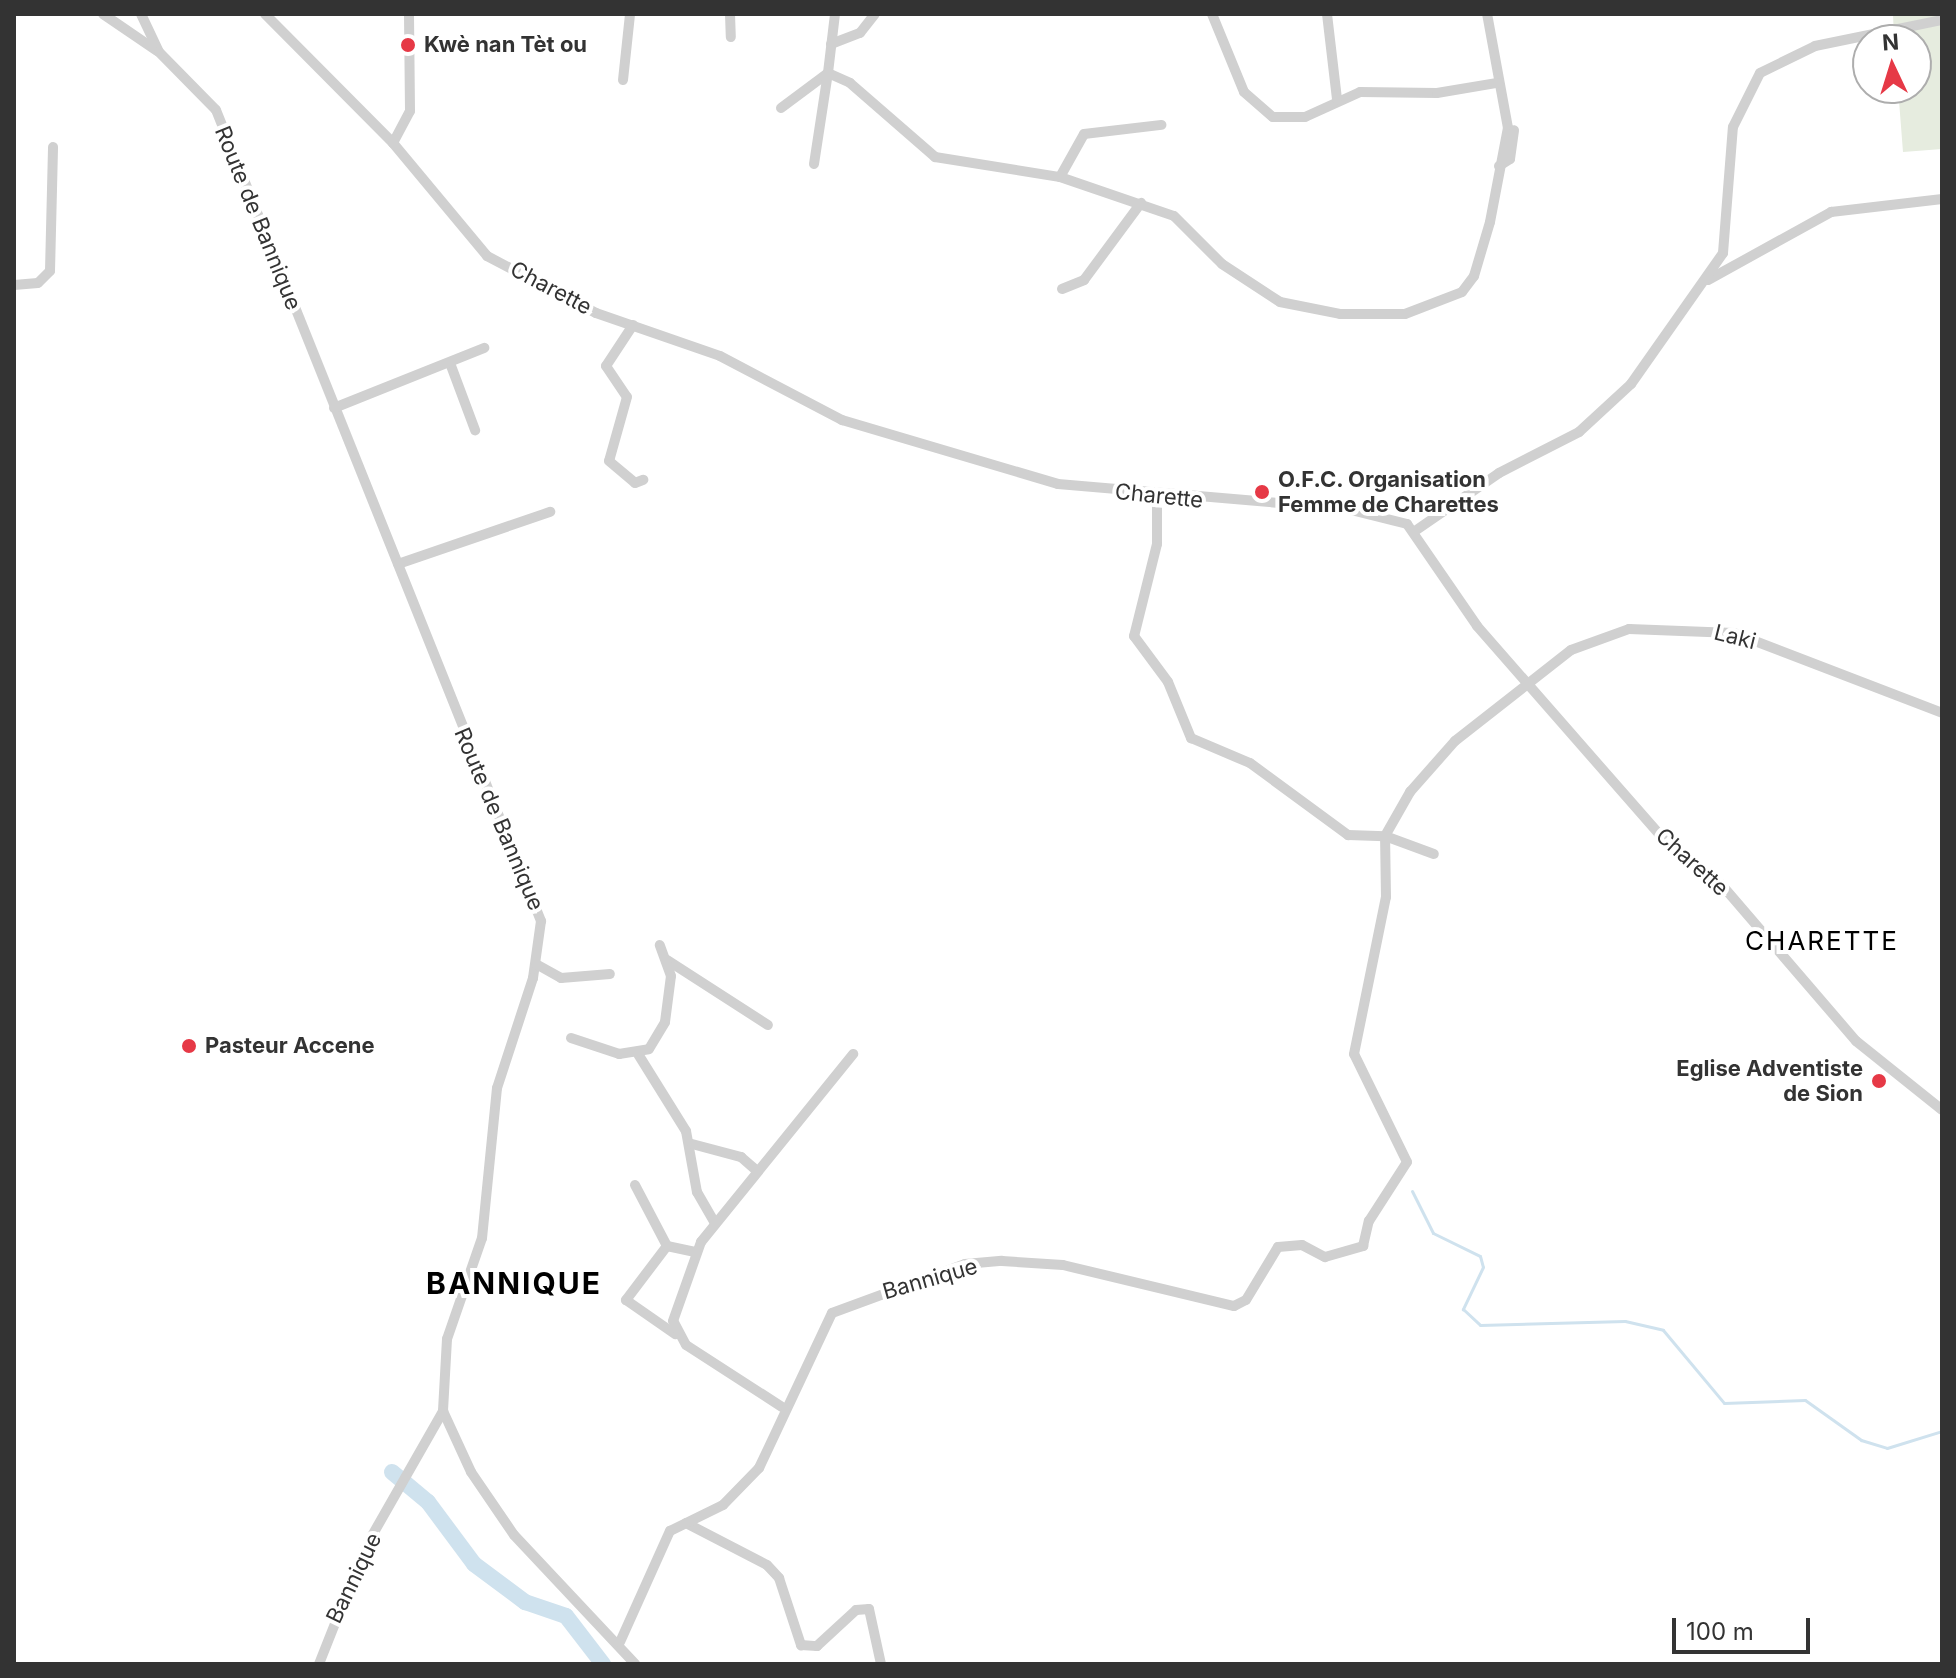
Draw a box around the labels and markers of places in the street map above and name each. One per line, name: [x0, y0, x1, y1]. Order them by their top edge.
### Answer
place label: Kwè nan Tèt ou: [424, 32, 587, 58]
marker: Kwè nan Tèt ou: [399, 36, 417, 54]
place label: O.F.C. Organisation Femme de Charettes: [1278, 466, 1499, 518]
marker: O.F.C. Organisation Femme de Charettes: [1253, 483, 1271, 501]
place label: Pasteur Accene: [205, 1033, 375, 1059]
marker: Pasteur Accene: [180, 1037, 198, 1055]
place label: Eglise Adventiste de Sion: [1676, 1055, 1863, 1106]
marker: Eglise Adventiste de Sion: [1870, 1072, 1888, 1090]

